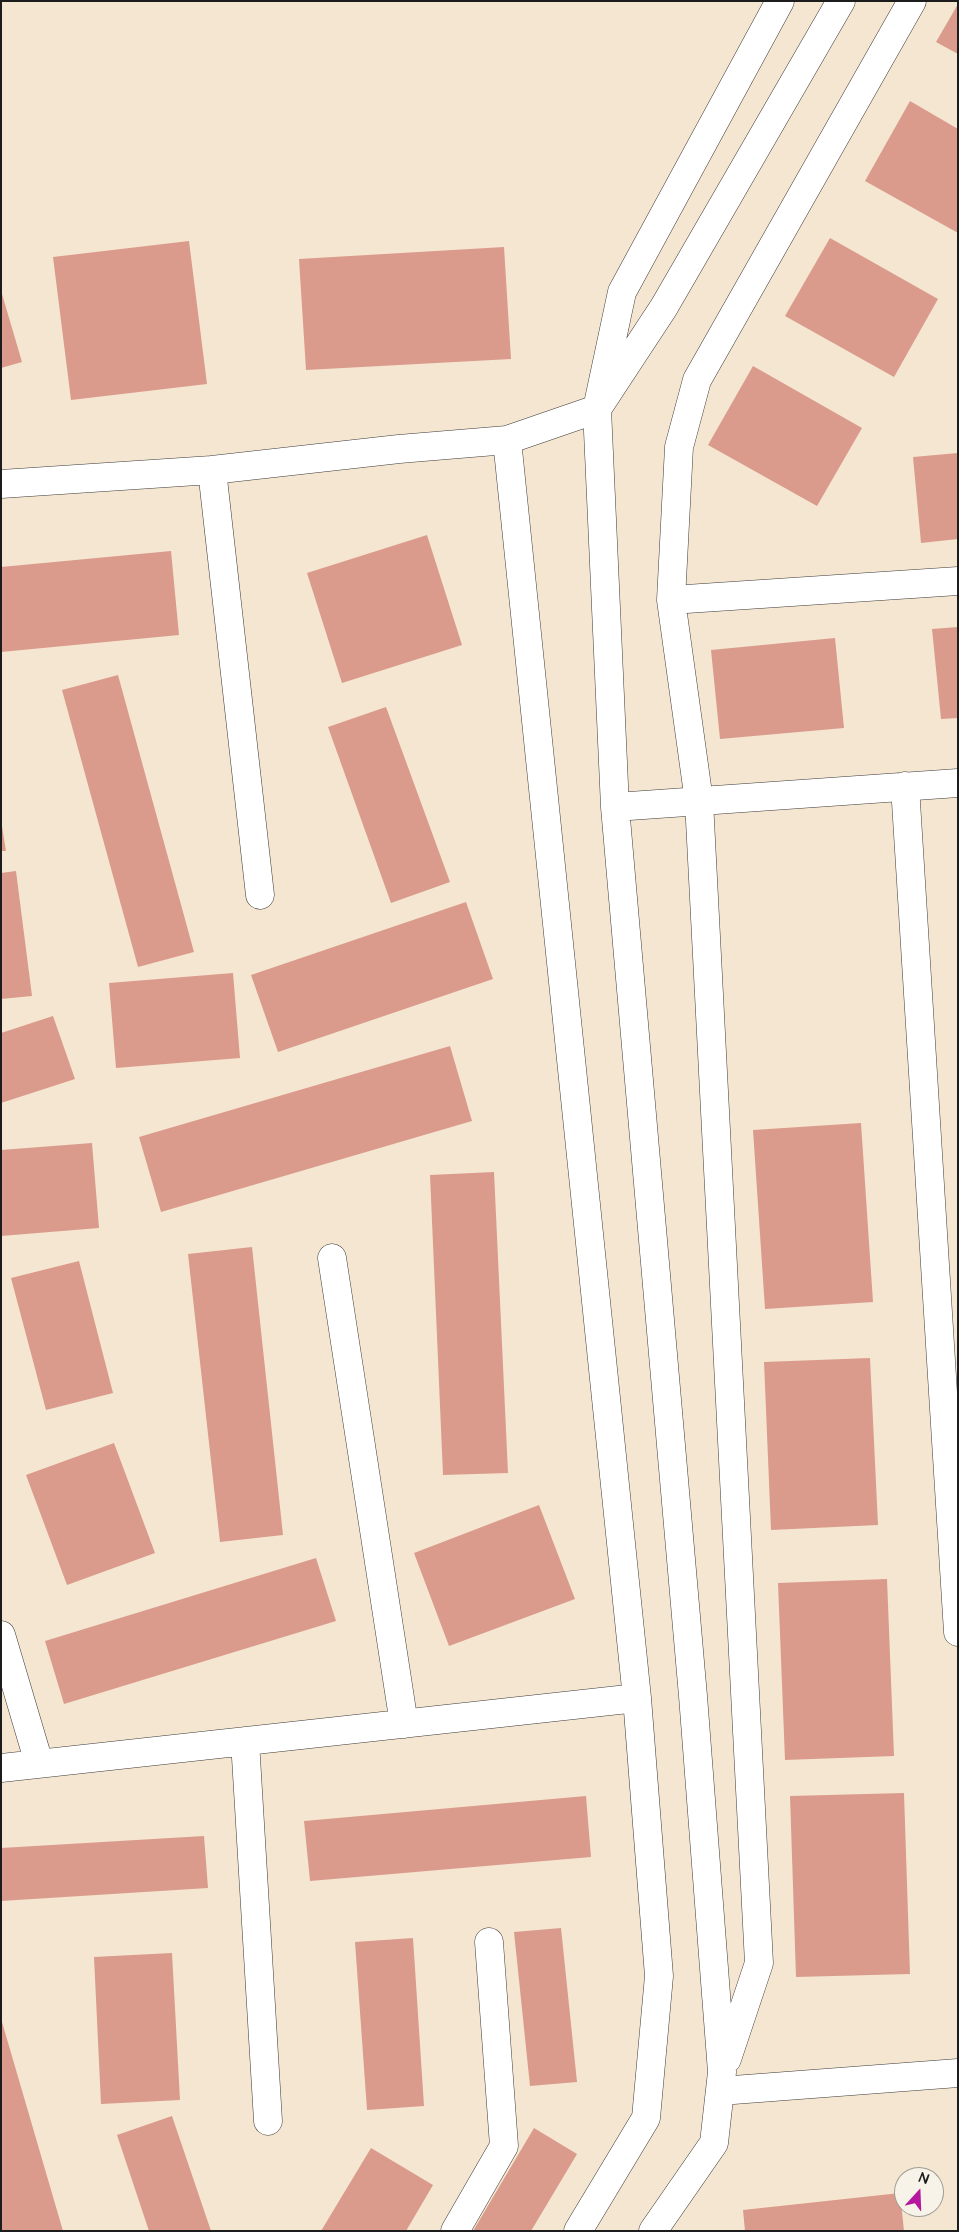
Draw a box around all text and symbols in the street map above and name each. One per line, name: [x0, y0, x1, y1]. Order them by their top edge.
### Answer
north arrow: [894, 2167, 944, 2217]
text: N: [916, 2168, 931, 2190]

